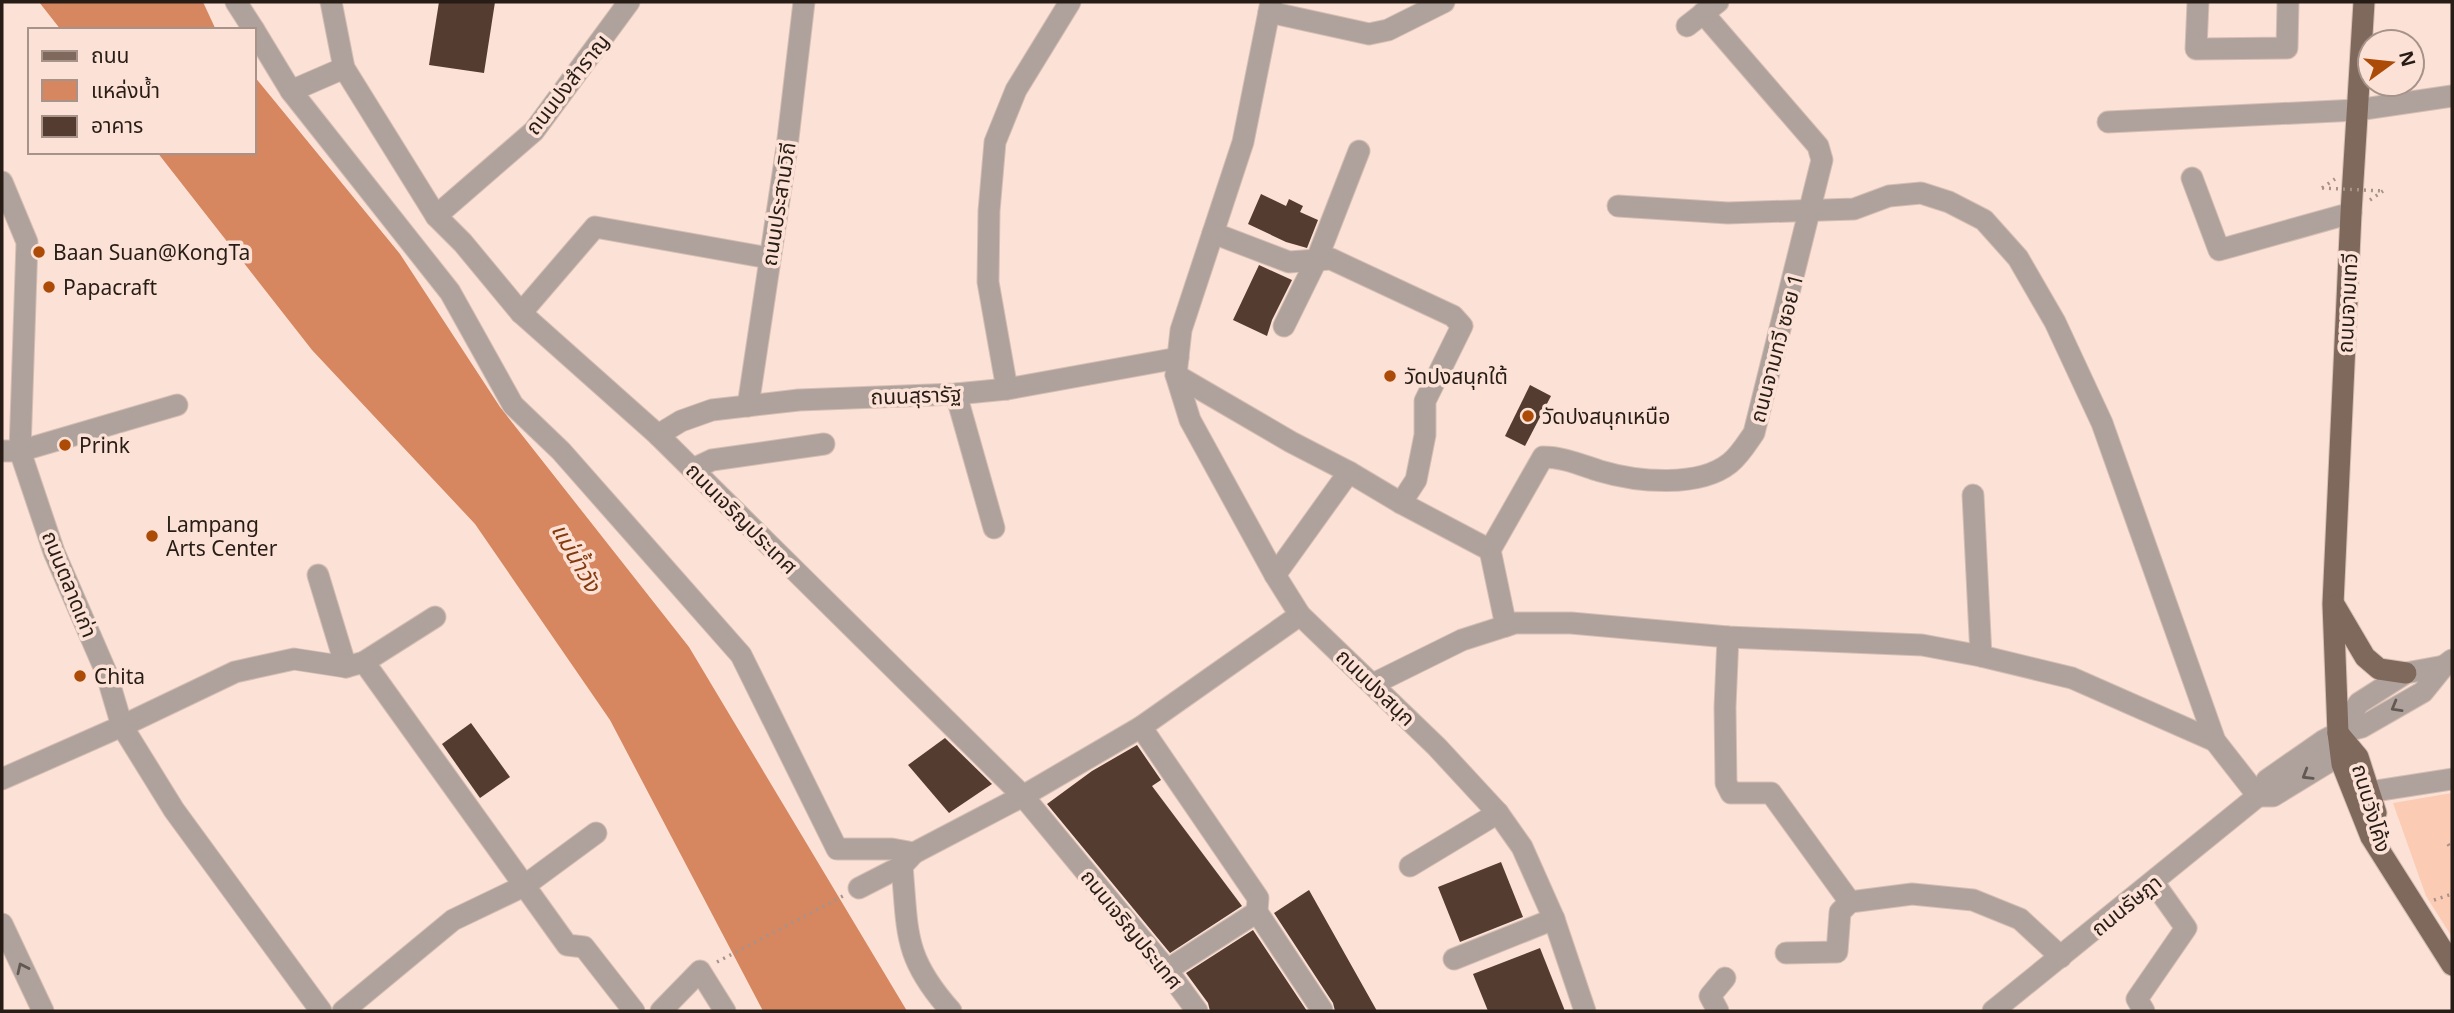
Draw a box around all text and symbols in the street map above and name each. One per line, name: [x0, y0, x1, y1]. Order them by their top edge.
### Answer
legend: [28, 28, 256, 154]
street label: ถนนปงสำราญ: [519, 28, 615, 140]
north arrow: [2356, 28, 2426, 98]
text: ถนน: [91, 41, 129, 69]
text: N: [2393, 48, 2422, 69]
text: แหล่งน้ำ: [91, 76, 160, 104]
text: อาคาร: [91, 111, 143, 139]
street label: ถนนประสานวิถี: [754, 140, 802, 268]
place label: Baan Suan@KongTa: [53, 238, 250, 266]
marker: Baan Suan@KongTa: [31, 244, 47, 260]
street label: ถนนจามเทวี: [2330, 252, 2364, 354]
street label: ถนนจามทวี ซอย 1: [1743, 270, 1809, 426]
place label: Papacraft: [63, 273, 158, 301]
marker: Papacraft: [41, 279, 57, 295]
place label: วัดปงสนุกใต้: [1404, 362, 1508, 390]
marker: วัดปงสนุกใต้: [1382, 368, 1398, 384]
street label: ถนนสุรารัฐ: [870, 379, 962, 411]
place label: วัดปงสนุกเหนือ: [1542, 402, 1670, 430]
marker: วัดปงสนุกเหนือ: [1520, 408, 1536, 424]
place label: Prink: [79, 431, 131, 459]
marker: Prink: [57, 437, 73, 453]
street label: ถนนเจริญประเทศ: [680, 456, 804, 580]
place label: Lampang Arts Center: [166, 510, 278, 562]
water label: แม่น้ำวัง: [545, 517, 610, 599]
street label: ถนนตลาดเก่า: [36, 527, 104, 641]
marker: Lampang Arts Center: [144, 528, 160, 544]
street label: ถนนปงสนุก: [1330, 642, 1422, 732]
place label: Chita: [94, 662, 145, 690]
marker: Chita: [72, 668, 88, 684]
one-way arrow: [2390, 699, 2403, 712]
street label: ถนนวังโค้ง: [2346, 761, 2398, 855]
one-way arrow: [2302, 767, 2315, 780]
street label: ถนนเจริญประเทศ: [1075, 863, 1189, 995]
street label: ถนนรัษฎา: [2085, 868, 2167, 942]
one-way arrow: [17, 962, 31, 975]

